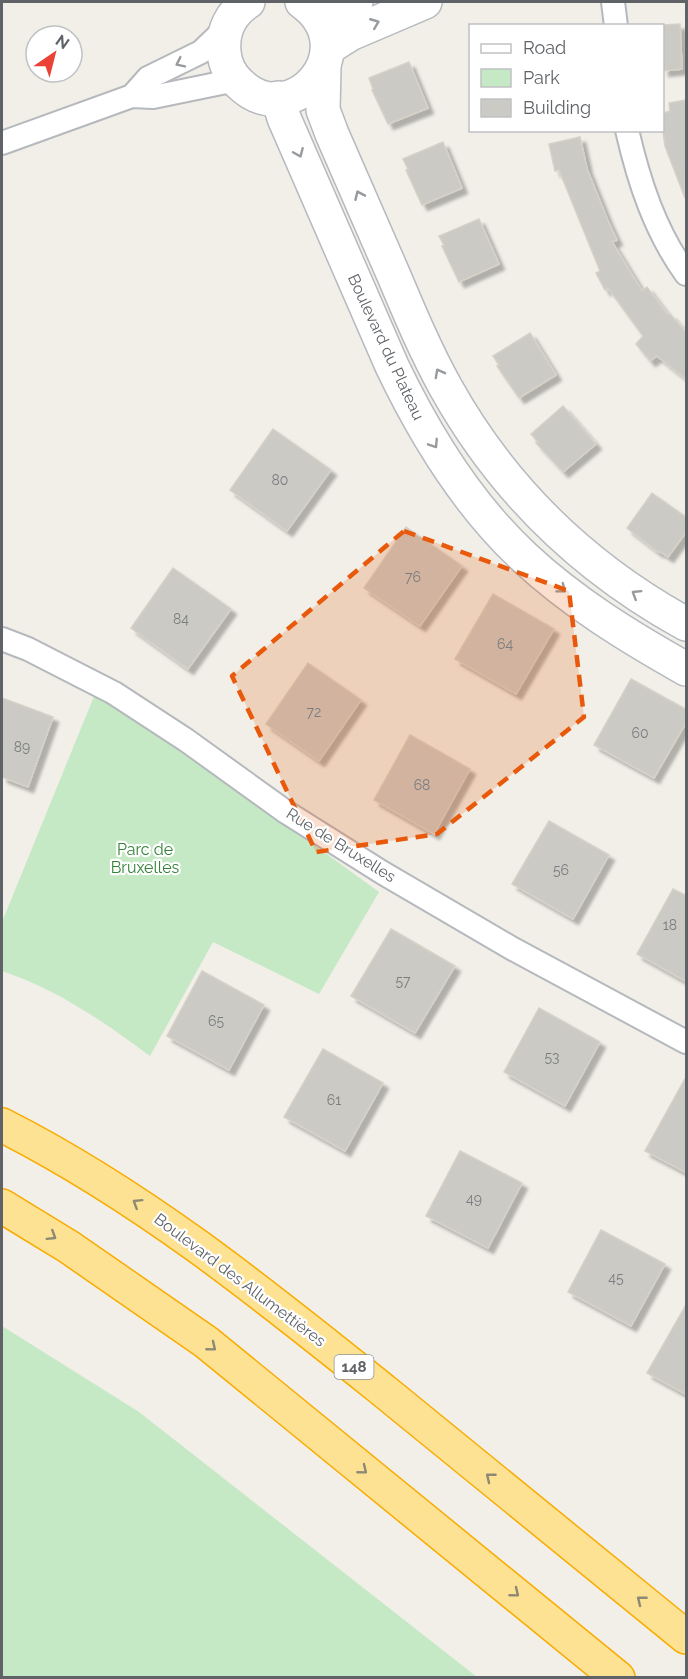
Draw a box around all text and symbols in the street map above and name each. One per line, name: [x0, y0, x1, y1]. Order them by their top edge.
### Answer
one-way arrow: [369, 18, 380, 30]
north arrow: [24, 24, 84, 84]
legend: [469, 24, 664, 132]
text: N: [52, 31, 73, 53]
text: Road: [523, 37, 566, 58]
one-way arrow: [175, 55, 186, 67]
text: Park: [523, 67, 560, 88]
text: Building: [523, 97, 591, 118]
one-way arrow: [292, 146, 304, 157]
one-way arrow: [354, 190, 366, 201]
street label: Boulevard du Plateau: [344, 271, 428, 423]
one-way arrow: [434, 368, 446, 379]
one-way arrow: [427, 437, 438, 448]
house number: 80: [272, 472, 288, 488]
house number: 76: [405, 569, 421, 585]
one-way arrow: [556, 582, 567, 593]
one-way arrow: [632, 590, 642, 602]
house number: 84: [173, 611, 189, 627]
house number: 64: [497, 636, 513, 652]
house number: 72: [307, 704, 321, 720]
house number: 60: [631, 725, 649, 741]
house number: 89: [14, 739, 30, 755]
house number: 68: [414, 777, 430, 793]
street label: Rue de Bruxelles: [283, 804, 399, 886]
park label: Parc de Bruxelles: [111, 840, 180, 877]
house number: 56: [553, 862, 569, 878]
house number: 18: [663, 917, 677, 933]
house number: 57: [395, 973, 411, 989]
house number: 65: [208, 1013, 224, 1029]
house number: 53: [544, 1049, 560, 1065]
house number: 61: [327, 1092, 341, 1108]
house number: 49: [466, 1191, 482, 1207]
one-way arrow: [133, 1199, 143, 1211]
street label: Boulevard des Allumettières: [151, 1209, 330, 1351]
one-way arrow: [46, 1229, 56, 1241]
house number: 45: [608, 1270, 624, 1286]
one-way arrow: [205, 1340, 216, 1351]
road number: 148: [334, 1355, 374, 1379]
one-way arrow: [356, 1463, 367, 1474]
one-way arrow: [485, 1474, 496, 1485]
one-way arrow: [508, 1586, 519, 1597]
one-way arrow: [637, 1596, 648, 1607]

